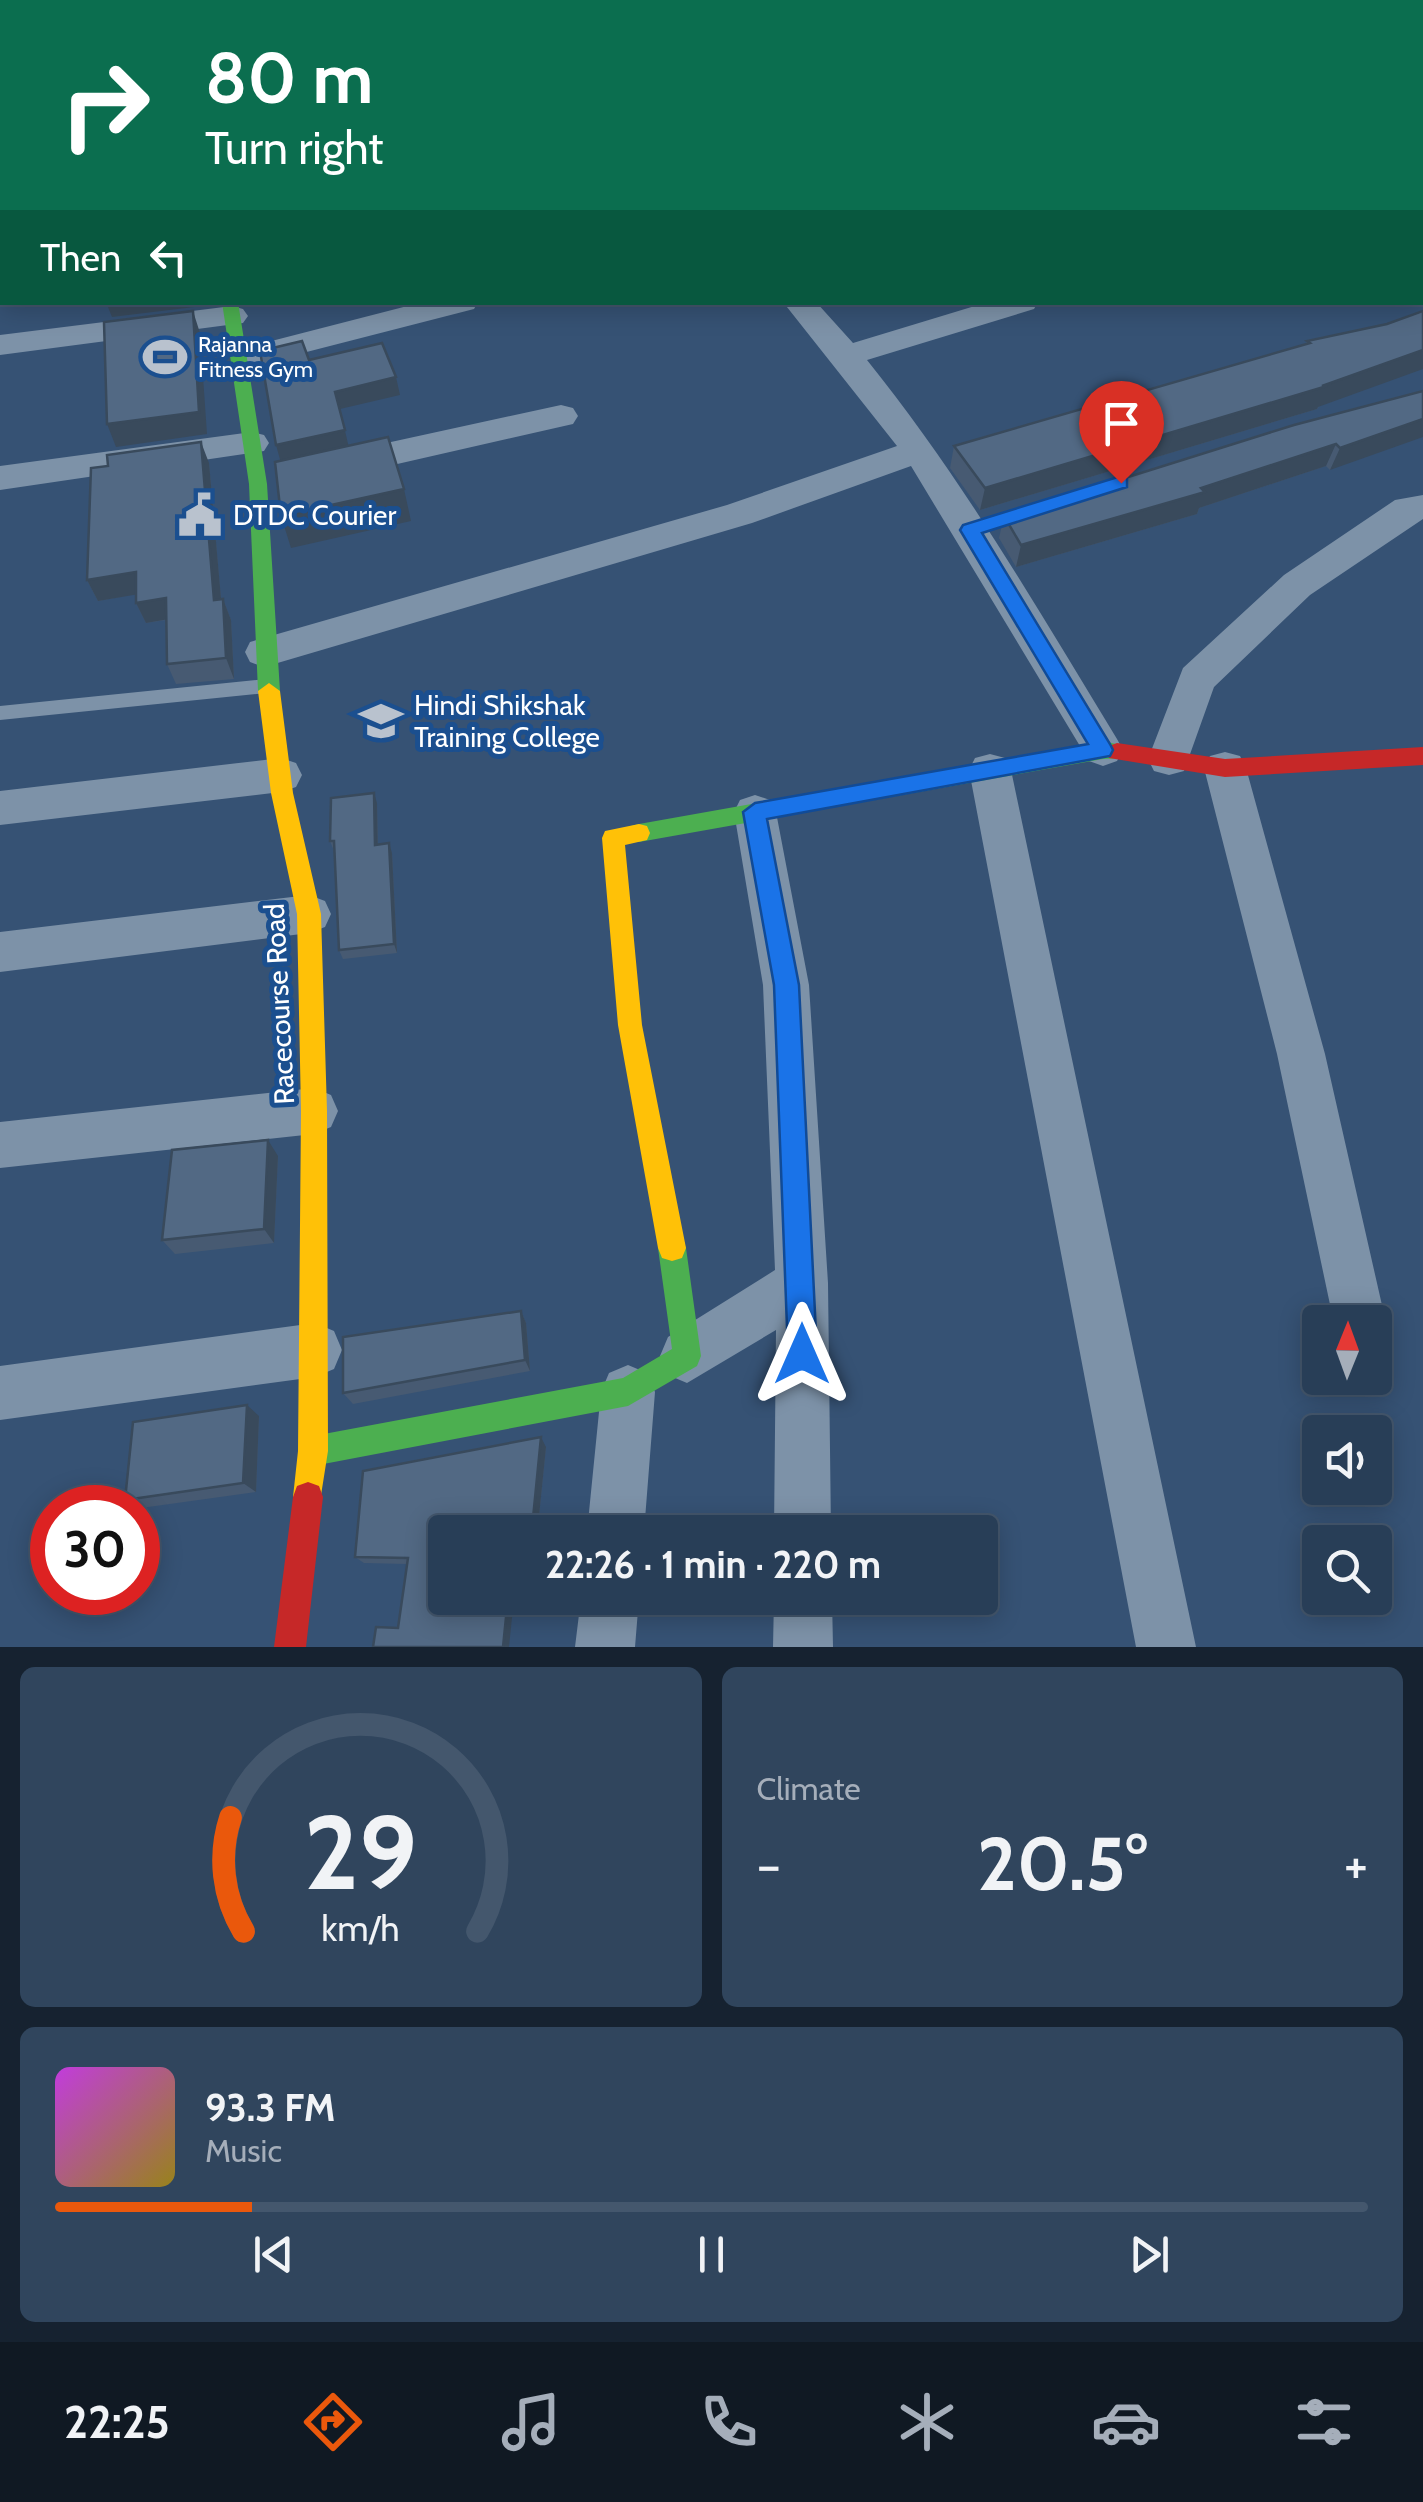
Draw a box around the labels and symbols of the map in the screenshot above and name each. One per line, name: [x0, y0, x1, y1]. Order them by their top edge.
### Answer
place label: Rajanna Fitness Gym: [198, 331, 313, 383]
sports icon: Rajanna Fitness Gym: [141, 333, 189, 381]
pin: [1079, 381, 1164, 484]
public building icon: DTDC Courier: [176, 491, 224, 539]
place label: DTDC Courier: [233, 498, 396, 532]
place label: Hindi Shikshak Training College: [414, 688, 600, 754]
school or university icon: Hindi Shikshak Training College: [357, 697, 405, 745]
street label: Racecourse Road: [257, 903, 301, 1105]
position arrow: [750, 1302, 854, 1406]
north arrow: [1302, 1305, 1392, 1395]
speed limit sign: 30: [30, 1485, 160, 1615]

